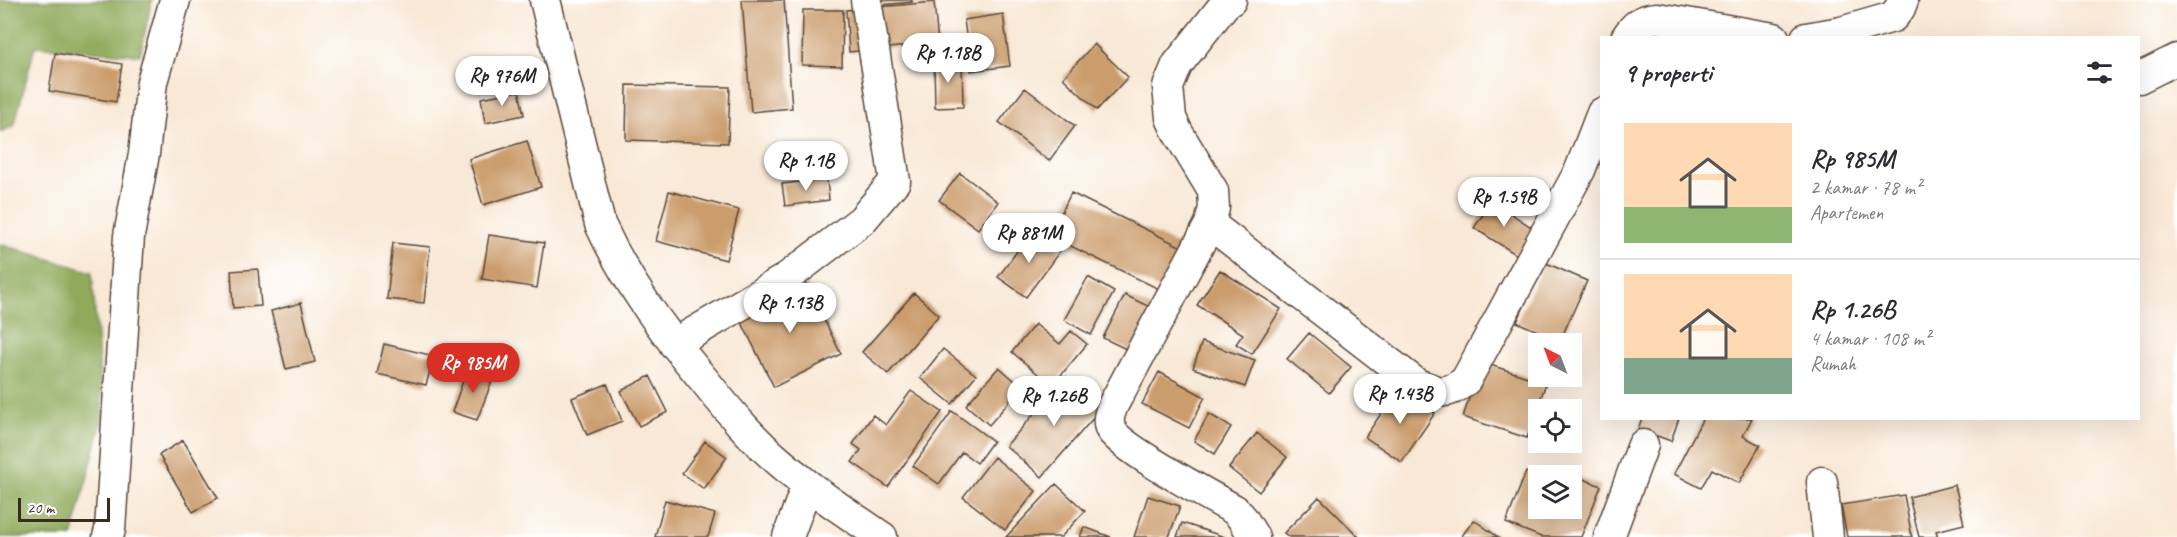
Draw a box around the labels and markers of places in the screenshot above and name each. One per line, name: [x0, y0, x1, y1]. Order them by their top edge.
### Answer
pin: Rp 1.18B: [886, 33, 1010, 84]
pin: Rp 976M: [447, 56, 557, 107]
pin: Rp 1.1B: [751, 141, 861, 192]
pin: Rp 1.59B: [1442, 177, 1566, 228]
pin: Rp 881M: [974, 213, 1084, 264]
pin: Rp 1.13B: [728, 283, 852, 334]
pin: Rp 985M: [418, 343, 528, 394]
pin: Rp 1.43B: [1338, 374, 1462, 425]
pin: Rp 1.26B: [992, 376, 1116, 427]

